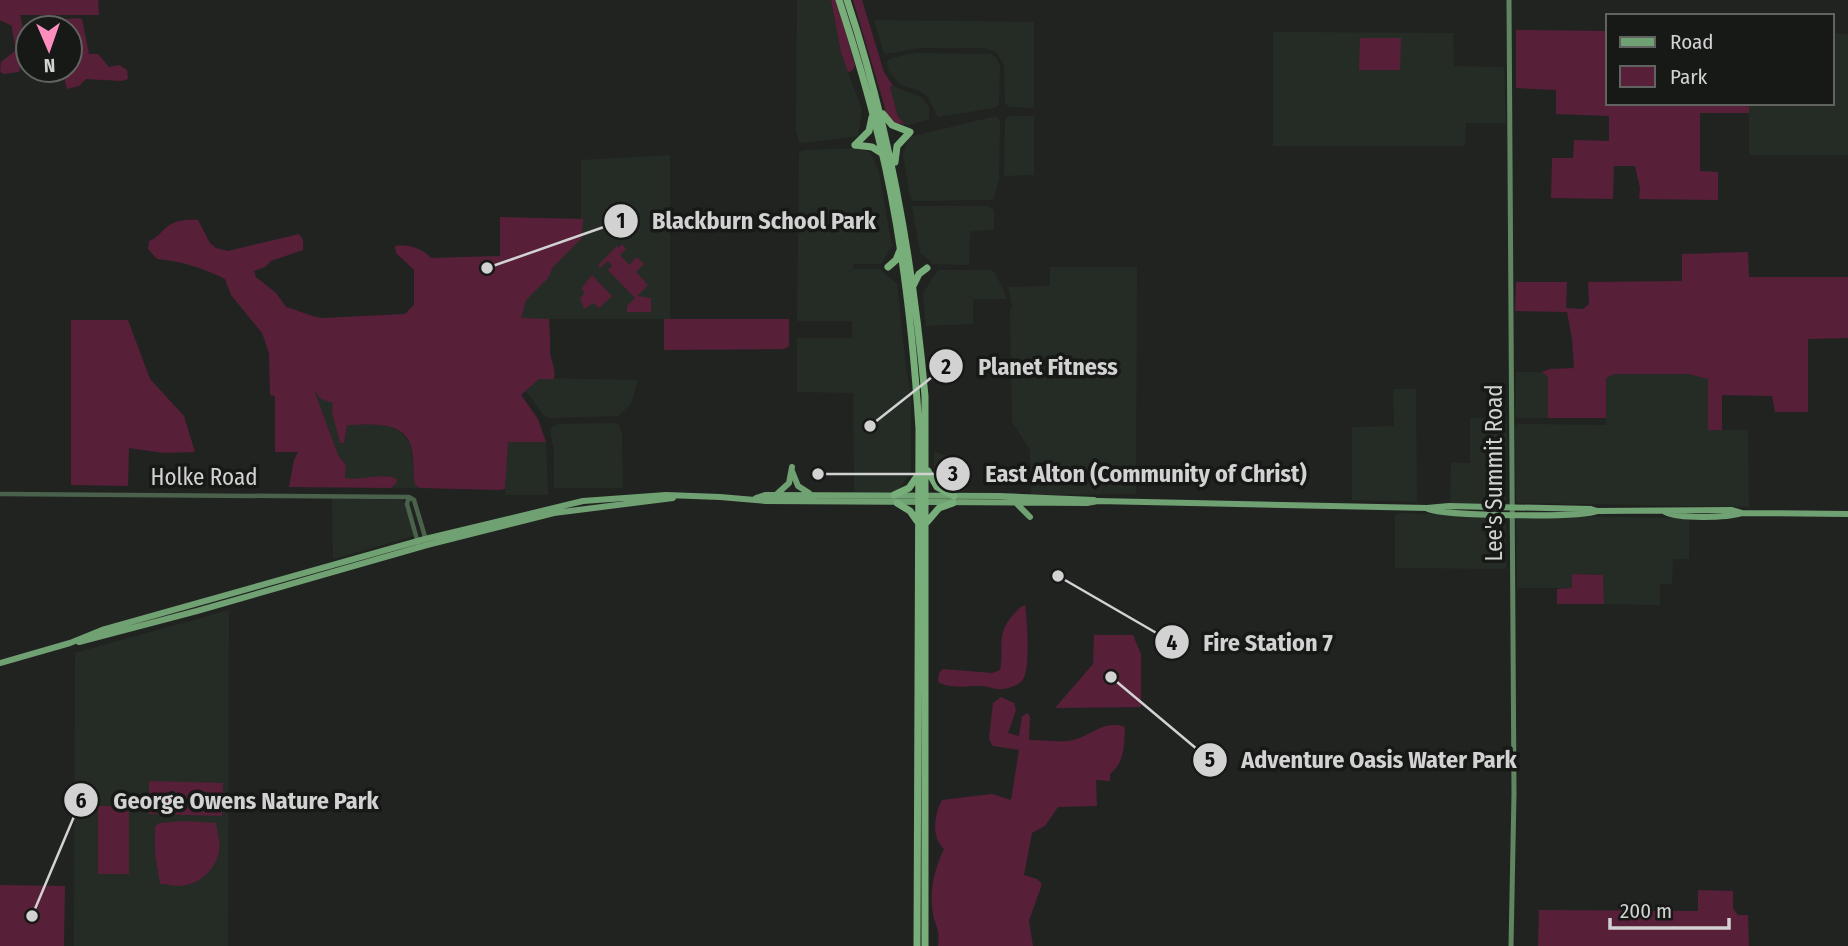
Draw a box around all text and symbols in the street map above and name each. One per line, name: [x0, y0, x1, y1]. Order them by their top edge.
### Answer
north arrow: [14, 14, 84, 84]
legend: [1606, 14, 1834, 105]
text: Road: [1670, 29, 1714, 55]
text: N: [43, 54, 56, 77]
text: Park: [1670, 64, 1708, 90]
callout: Blackburn School Park: [603, 198, 890, 243]
text: Blackburn School Park: [652, 207, 877, 235]
text: 1: [617, 208, 625, 234]
callout: Planet Fitness: [929, 344, 1132, 389]
text: Planet Fitness: [978, 353, 1118, 381]
text: 2: [940, 354, 951, 380]
street label: Lee's Summit Road: [1480, 384, 1508, 562]
callout: East Alton (Community of Christ): [936, 452, 1320, 497]
text: East Alton (Community of Christ): [985, 460, 1307, 488]
text: 3: [947, 461, 958, 487]
street label: Holke Road: [150, 463, 258, 491]
callout: Fire Station 7: [1154, 620, 1347, 665]
text: Fire Station 7: [1203, 629, 1333, 657]
text: 4: [1167, 630, 1178, 656]
callout: Adventure Oasis Water Park: [1192, 737, 1531, 782]
text: Adventure Oasis Water Park: [1240, 746, 1518, 774]
text: 5: [1205, 747, 1215, 773]
callout: George Owens Nature Park: [64, 778, 392, 823]
text: George Owens Nature Park: [113, 787, 379, 815]
text: 6: [76, 788, 87, 814]
scale bar: [1610, 886, 1729, 930]
text: 200 m: [1620, 898, 1672, 924]

